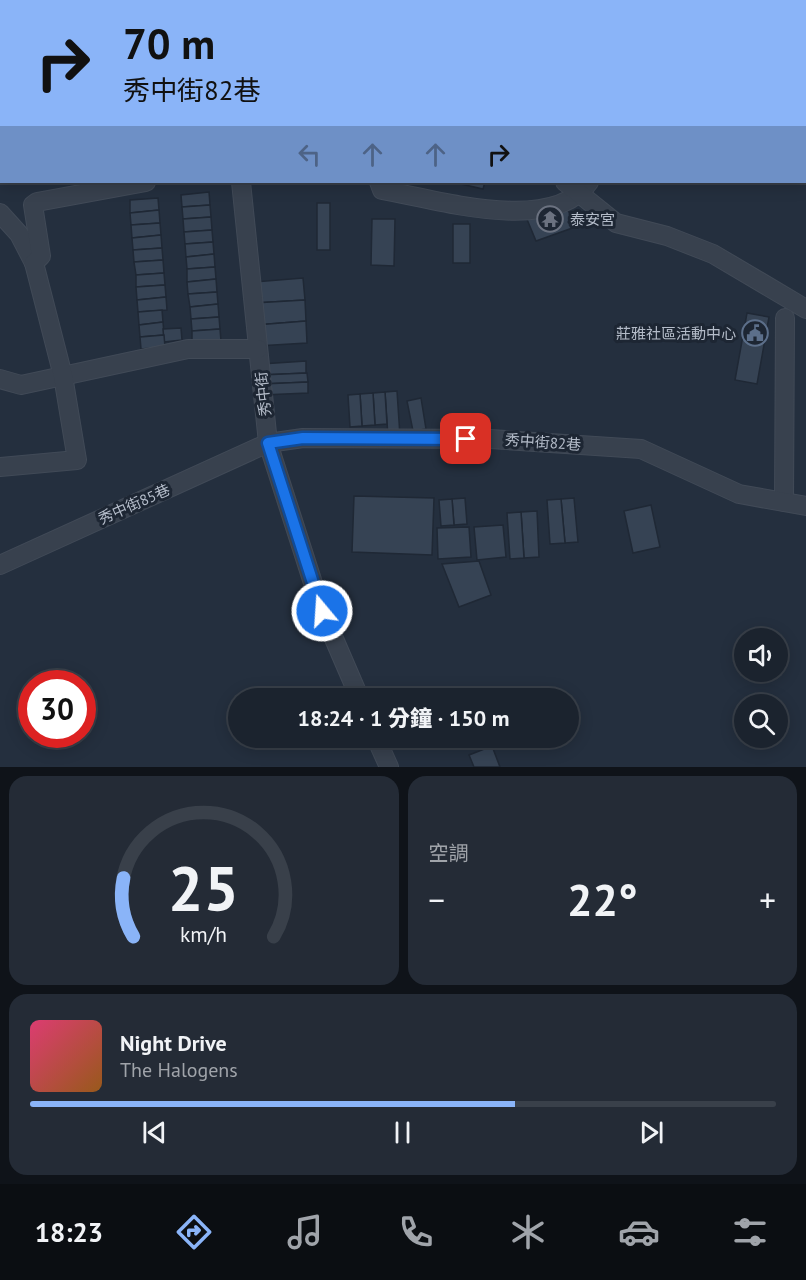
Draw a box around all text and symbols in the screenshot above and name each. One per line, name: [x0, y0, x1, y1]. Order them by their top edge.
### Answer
text: 70 m: [123, 16, 215, 71]
icon: right: [24, 24, 102, 102]
text: 秀中街82巷: [123, 73, 260, 107]
icon: left: [293, 138, 326, 171]
icon: ahead: [356, 138, 389, 171]
icon: ahead: [419, 138, 452, 171]
icon: right: [482, 138, 515, 171]
temple icon: 泰安宮: [535, 204, 565, 234]
place label: 泰安宮: [570, 210, 615, 229]
public building icon: 莊雅社區活動中心: [740, 318, 770, 348]
place label: 莊雅社區活動中心: [616, 324, 736, 343]
street label: 秀中街: [251, 371, 275, 417]
pin: [440, 413, 491, 464]
icon: arrive: [449, 422, 482, 455]
street label: 秀中街82巷: [504, 430, 582, 454]
street label: 秀中街85巷: [95, 480, 173, 528]
position arrow: [290, 579, 354, 643]
map controls: [734, 628, 788, 748]
button: sound: [734, 628, 788, 682]
speed limit sign: 30: [18, 670, 96, 748]
button: search: [734, 694, 788, 748]
text: 18:24 · 1 分鐘 · 150 m: [298, 704, 509, 732]
text: 空調: [429, 840, 469, 866]
text: 25: [168, 847, 239, 928]
text: 22°: [567, 870, 638, 928]
text: −: [429, 878, 445, 921]
text: +: [759, 878, 776, 921]
text: km/h: [180, 921, 227, 949]
text: Night Drive: [120, 1029, 227, 1057]
text: The Halogens: [120, 1057, 238, 1083]
icon: previous: [138, 1116, 171, 1149]
icon: pause: [386, 1116, 419, 1149]
icon: next: [635, 1116, 668, 1149]
icon: directions: [173, 1211, 215, 1253]
icon: music: [284, 1211, 326, 1253]
icon: phone: [395, 1211, 437, 1253]
icon: climate: [507, 1211, 549, 1253]
icon: car: [618, 1211, 660, 1253]
icon: filters: [729, 1211, 771, 1253]
text: 18:23: [35, 1215, 103, 1249]

